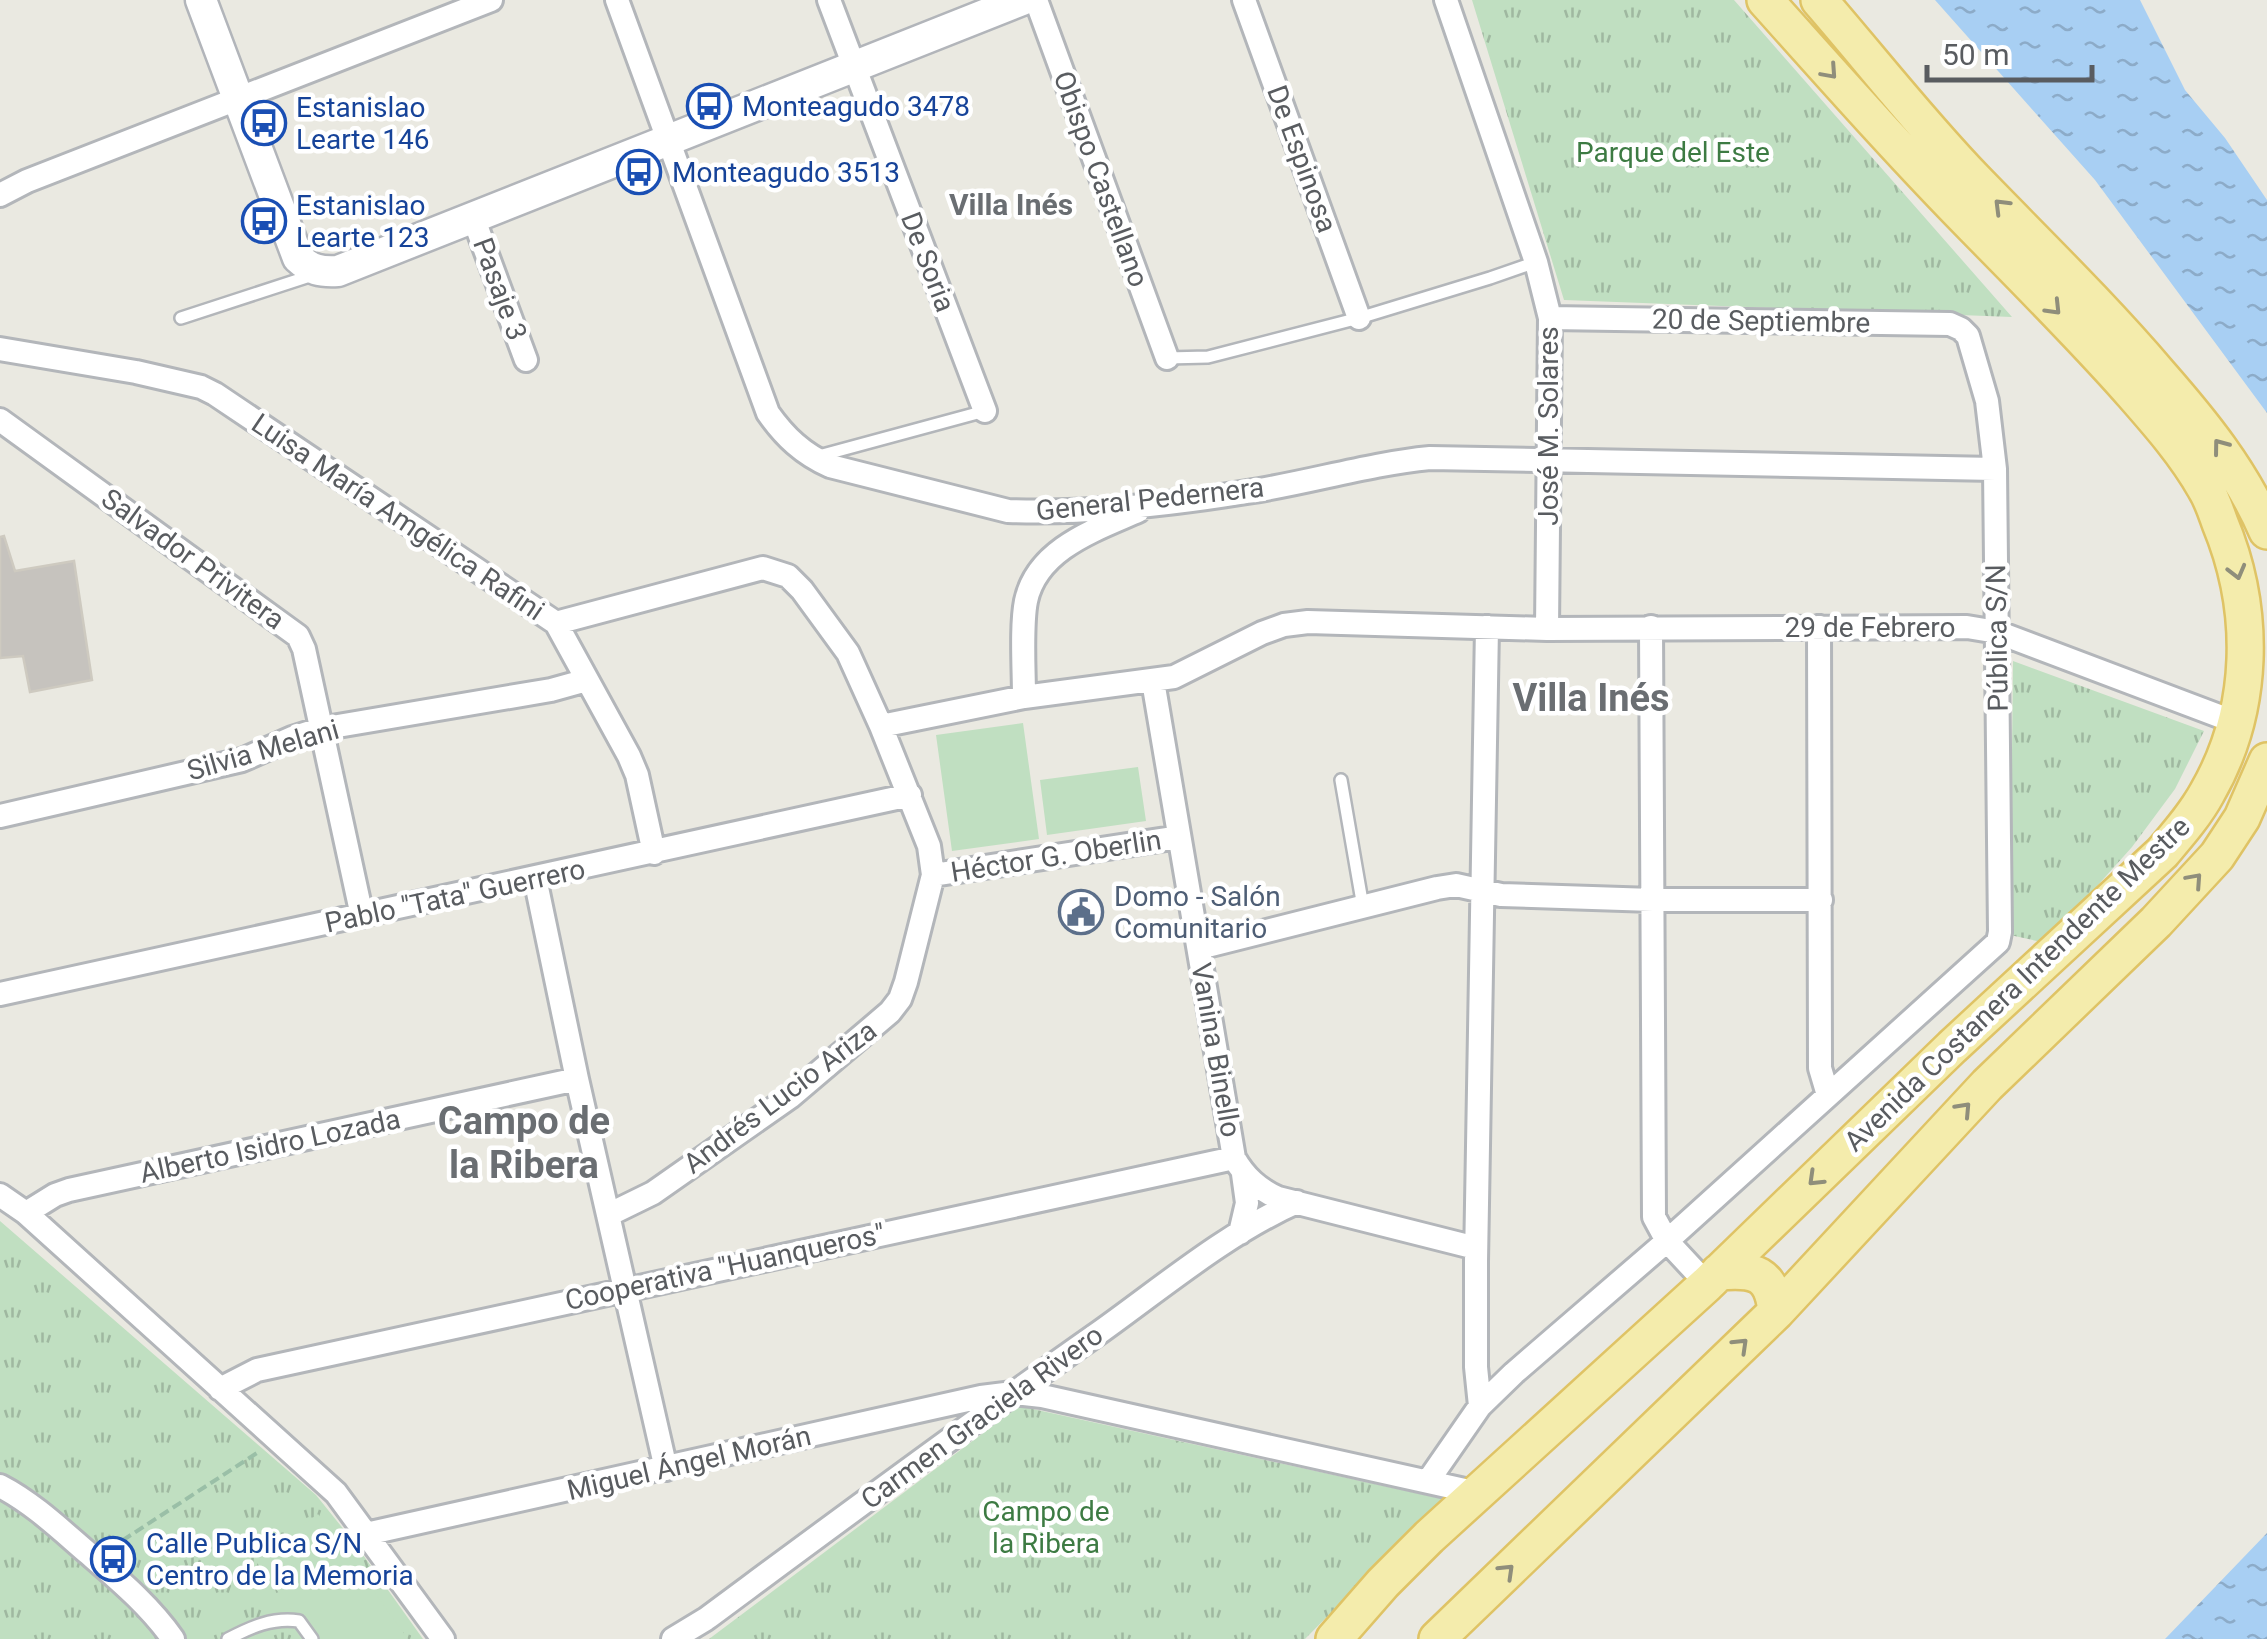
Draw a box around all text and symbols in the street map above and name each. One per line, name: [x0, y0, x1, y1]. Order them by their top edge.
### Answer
scale bar: [1927, 20, 2092, 82]
text: 50 m: [1942, 37, 2009, 72]
one-way arrow: [1819, 60, 1837, 79]
street label: Obispo Castellano: [1047, 67, 1155, 291]
street label: De Espinosa: [1260, 81, 1344, 237]
bus stop icon: Monteagudo 3478: [686, 83, 732, 129]
place label: Monteagudo 3478: [742, 90, 970, 123]
place label: Estanislao Learte 146: [296, 91, 430, 156]
bus stop icon: Estanislao Learte 146: [241, 100, 287, 146]
park label: Parque del Este: [1576, 136, 1770, 169]
bus stop icon: Monteagudo 3513: [616, 149, 662, 195]
place label: Monteagudo 3513: [672, 156, 900, 189]
district label: Villa Inés: [949, 187, 1073, 222]
place label: Estanislao Learte 123: [296, 189, 430, 254]
bus stop icon: Estanislao Learte 123: [241, 198, 287, 244]
one-way arrow: [1995, 200, 2013, 218]
street label: De Soria: [894, 207, 962, 317]
street label: Pasaje 3: [466, 233, 534, 345]
one-way arrow: [2042, 297, 2060, 315]
street label: 20 de Septiembre: [1652, 303, 1870, 339]
street label: José M. Solares: [1532, 326, 1565, 526]
street label: Luisa María Amgélica Rafini: [245, 407, 551, 627]
one-way arrow: [2214, 439, 2231, 457]
street label: General Pedernera: [1034, 471, 1266, 527]
street label: Salvador Privitera: [95, 482, 291, 636]
one-way arrow: [2225, 562, 2246, 580]
street label: Pública S/N: [1979, 564, 2015, 712]
street label: 29 de Febrero: [1784, 611, 1956, 644]
district label: Villa Inés: [1512, 676, 1670, 720]
street label: Silvia Melani: [183, 713, 343, 787]
street label: Avenida Costanera Intendente Mestre: [1838, 810, 2196, 1158]
street label: Héctor G. Oberlin: [948, 823, 1164, 889]
street label: Pablo "Tata" Guerrero: [322, 852, 588, 940]
one-way arrow: [2183, 873, 2201, 892]
place label: Domo - Salón Comunitario: [1114, 880, 1281, 945]
public building icon: Domo - Salón Comunitario: [1058, 889, 1104, 935]
street label: Vanina Binello: [1184, 960, 1248, 1140]
street label: Andrés Lucio Ariza: [677, 1014, 883, 1180]
district label: Campo de la Ribera: [438, 1099, 610, 1187]
street label: Alberto Isidro Lozada: [137, 1102, 403, 1190]
one-way arrow: [1952, 1102, 1970, 1121]
one-way arrow: [1809, 1167, 1827, 1185]
street label: Cooperativa "Huanqueros": [562, 1217, 888, 1317]
street label: Carmen Graciela Rivero: [855, 1318, 1109, 1516]
one-way arrow: [1729, 1339, 1747, 1357]
street label: Miguel Ángel Morán: [564, 1419, 814, 1507]
park label: Campo de la Ribera: [982, 1495, 1110, 1560]
place label: Calle Publica S/N Centro de la Memoria: [146, 1527, 414, 1592]
bus stop icon: Calle Publica S/N Centro de la Memoria: [90, 1536, 136, 1582]
one-way arrow: [1496, 1565, 1514, 1583]

